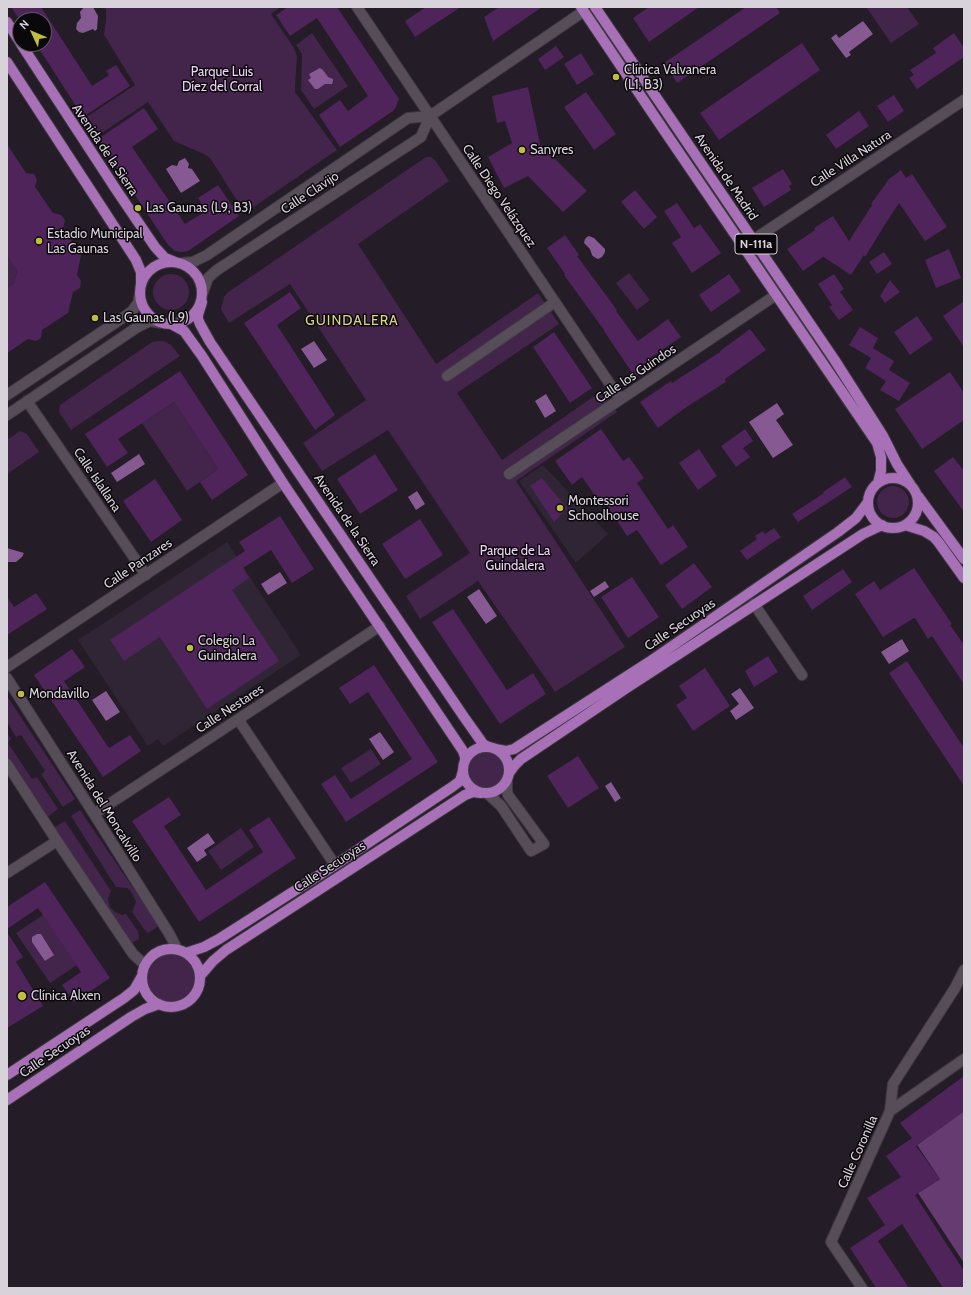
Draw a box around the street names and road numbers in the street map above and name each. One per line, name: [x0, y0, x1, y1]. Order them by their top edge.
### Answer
street label: Avenida de la Sierra: [69, 101, 141, 199]
street label: Calle Villa Natura: [808, 127, 894, 191]
street label: Avenida de Madrid: [691, 130, 761, 224]
street label: Calle Diego Velázquez: [459, 141, 539, 251]
street label: Calle Clavijo: [278, 168, 342, 218]
road number: N-111a: [735, 234, 777, 254]
street label: Calle los Guindos: [593, 341, 679, 407]
street label: Calle Islallana: [70, 445, 124, 515]
street label: Avenida de la Sierra: [311, 471, 383, 569]
street label: Calle Panzares: [101, 535, 175, 593]
street label: Calle Secuoyas: [642, 596, 718, 654]
street label: Calle Nestares: [193, 681, 267, 737]
street label: Avenida del Moncalvillo: [63, 747, 145, 865]
street label: Calle Secuoyas: [291, 838, 369, 896]
street label: Calle Secuoyas: [17, 1023, 93, 1081]
street label: Calle Coronilla: [835, 1113, 881, 1191]

